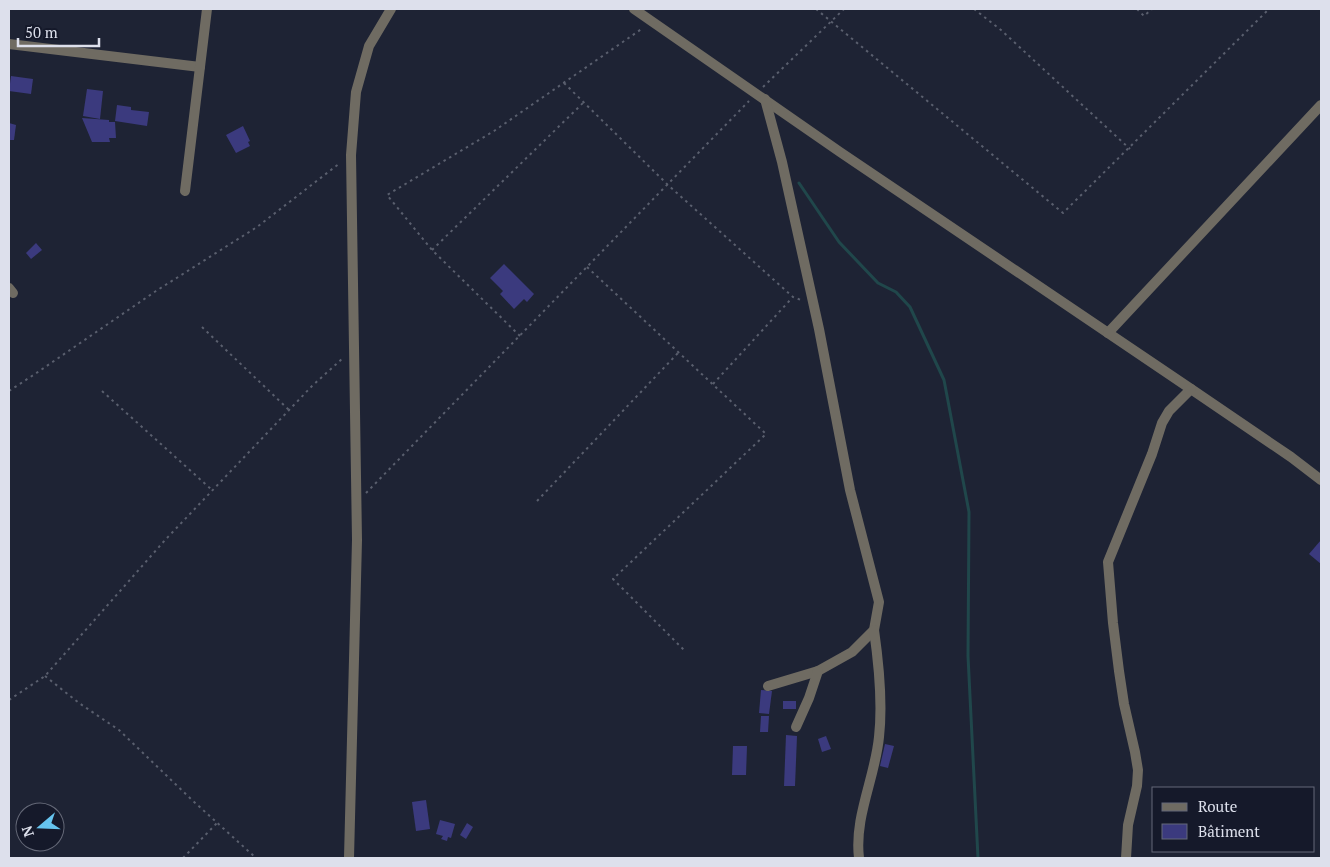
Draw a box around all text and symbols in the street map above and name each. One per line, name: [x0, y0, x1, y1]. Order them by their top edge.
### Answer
scale bar: [18, 15, 99, 47]
text: 50 m: [25, 22, 58, 42]
legend: [1152, 787, 1315, 852]
text: Route: [1198, 796, 1237, 816]
north arrow: [15, 802, 65, 852]
text: Bâtiment: [1198, 821, 1260, 841]
text: N: [16, 823, 38, 840]

